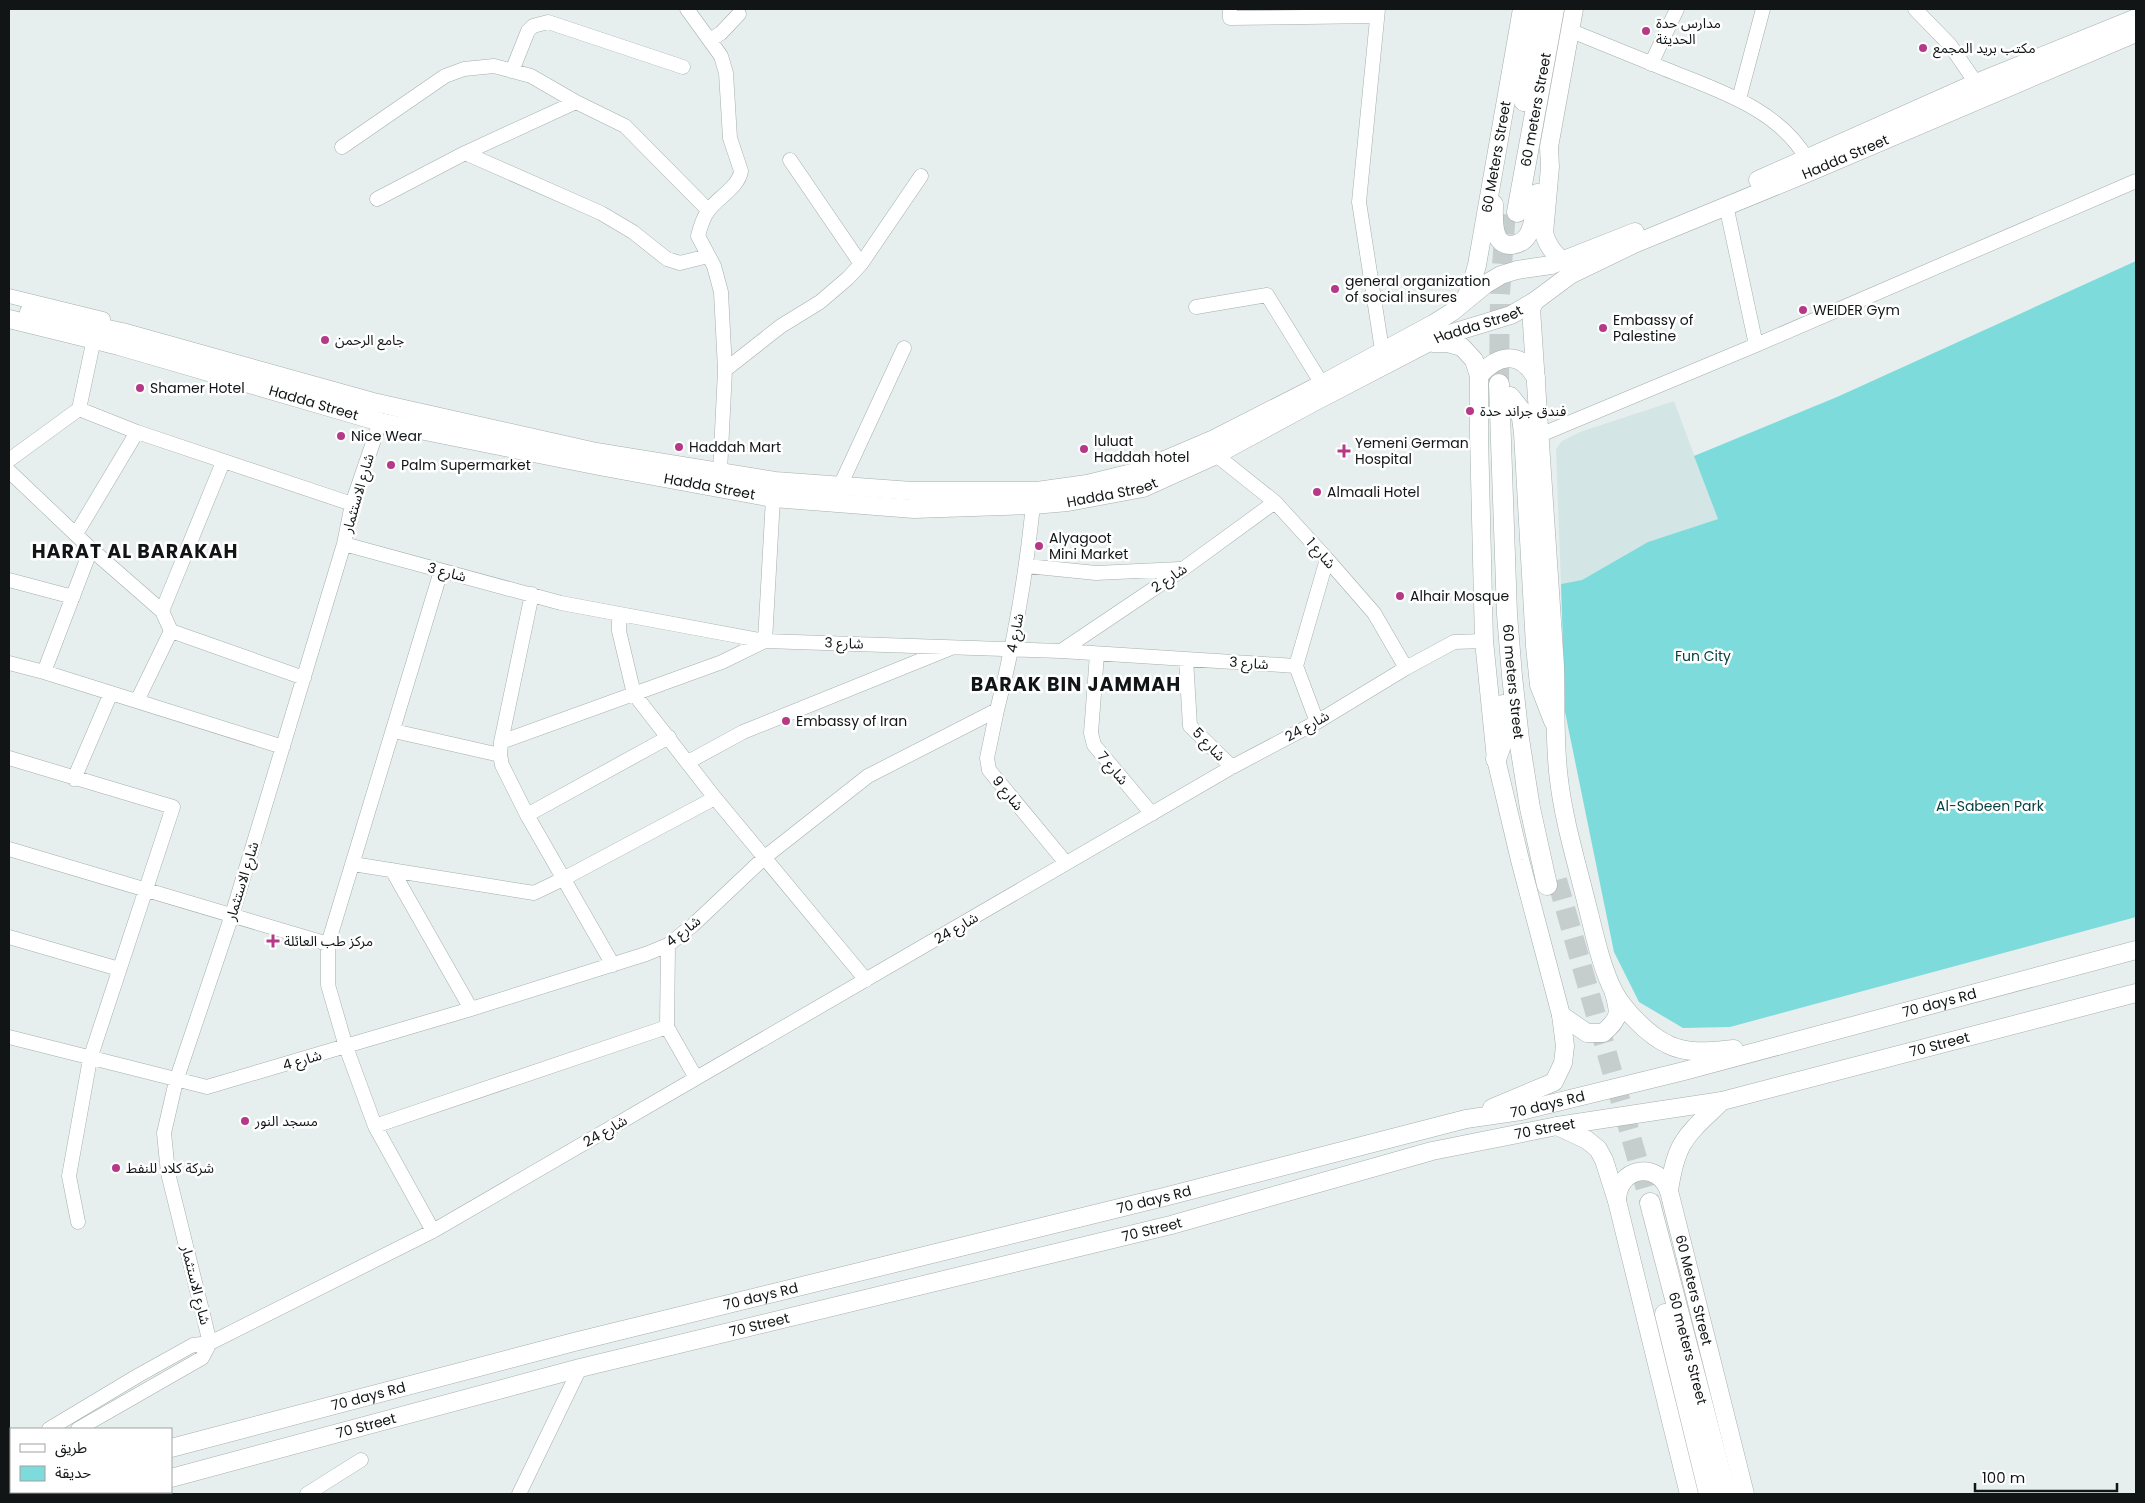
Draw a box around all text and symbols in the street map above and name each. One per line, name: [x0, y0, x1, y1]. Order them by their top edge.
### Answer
place label: مدارس حدة الحديثة: [1656, 13, 1721, 49]
marker: مدارس حدة الحديثة: [1640, 25, 1652, 37]
place label: مكتب بريد المجمع: [1933, 38, 2036, 59]
marker: مكتب بريد المجمع: [1917, 42, 1929, 54]
street label: 60 meters Street: [1515, 51, 1556, 168]
street label: 60 Meters Street: [1476, 99, 1516, 214]
street label: Hadda Street: [1799, 130, 1892, 184]
place label: general organization of social insures: [1345, 271, 1490, 307]
marker: general organization of social insures: [1329, 283, 1341, 295]
street label: Hadda Street: [1430, 300, 1527, 348]
place label: WEIDER Gym: [1813, 300, 1900, 320]
marker: WEIDER Gym: [1797, 304, 1809, 316]
place label: Embassy of Palestine: [1613, 310, 1694, 346]
marker: Embassy of Palestine: [1597, 322, 1609, 334]
place label: جامع الرحمن: [335, 330, 404, 351]
marker: جامع الرحمن: [319, 334, 331, 346]
place label: Shamer Hotel: [150, 378, 245, 398]
street label: Hadda Street: [267, 380, 361, 425]
marker: Shamer Hotel: [134, 382, 146, 394]
place label: فندق جراند حدة: [1480, 401, 1566, 421]
marker: فندق جراند حدة: [1464, 405, 1476, 417]
place label: Nice Wear: [351, 426, 422, 446]
marker: Nice Wear: [335, 430, 347, 442]
place label: luluat Haddah hotel: [1094, 431, 1189, 467]
place label: Yemeni German Hospital: [1355, 433, 1469, 469]
place label: Haddah Mart: [689, 437, 781, 457]
marker: Haddah Mart: [673, 441, 685, 453]
marker: luluat Haddah hotel: [1078, 443, 1090, 455]
marker: Yemeni German Hospital: [1337, 444, 1351, 458]
street label: شارع الاستثمار: [337, 451, 380, 536]
place label: Palm Supermarket: [401, 455, 531, 475]
marker: Palm Supermarket: [385, 459, 397, 471]
street label: Hadda Street: [662, 468, 757, 505]
street label: Hadda Street: [1065, 473, 1161, 512]
place label: Almaali Hotel: [1327, 482, 1420, 502]
marker: Almaali Hotel: [1311, 486, 1323, 498]
place label: Alyagoot Mini Market: [1049, 528, 1128, 564]
street label: شارع 1: [1301, 533, 1340, 574]
district label: HARAT AL BARAKAH: [32, 538, 238, 565]
marker: Alyagoot Mini Market: [1033, 540, 1045, 552]
street label: شارع 3: [425, 557, 469, 588]
street label: شارع 2: [1147, 559, 1191, 598]
place label: Alhair Mosque: [1410, 586, 1509, 606]
marker: Alhair Mosque: [1394, 590, 1406, 602]
street label: شارع 4: [1001, 612, 1030, 655]
street label: 60 meters Street: [1498, 623, 1529, 740]
street label: شارع 3: [824, 632, 864, 655]
park label: Fun City: [1675, 646, 1731, 666]
street label: شارع 3: [1229, 652, 1269, 675]
district label: BARAK BIN JAMMAH: [971, 671, 1181, 698]
street label: شارع 24: [1281, 706, 1333, 747]
place label: Embassy of Iran: [796, 711, 907, 731]
marker: Embassy of Iran: [780, 715, 792, 727]
street label: شارع 5: [1187, 723, 1230, 766]
street label: شارع 7: [1092, 747, 1133, 790]
street label: شارع 9: [987, 771, 1028, 815]
park label: Al-Sabeen Park: [1936, 796, 2045, 816]
street label: شارع الاستثمار: [220, 839, 264, 924]
street label: شارع 24: [930, 907, 982, 949]
street label: شارع 4: [661, 911, 705, 952]
place label: مركز طب العائلة: [284, 931, 373, 951]
marker: مركز طب العائلة: [266, 934, 280, 948]
street label: 70 days Rd: [1900, 983, 1979, 1022]
street label: 70 Street: [1907, 1027, 1972, 1062]
street label: شارع 4: [280, 1045, 324, 1076]
street label: 70 days Rd: [1509, 1086, 1587, 1122]
street label: شارع 24: [579, 1110, 631, 1152]
place label: مسجد النور: [254, 1111, 318, 1131]
street label: 70 Street: [1513, 1113, 1577, 1144]
marker: مسجد النور: [239, 1115, 251, 1127]
place label: شركة كلاد للنفط: [126, 1158, 214, 1178]
marker: شركة كلاد للنفط: [110, 1162, 122, 1174]
street label: 70 days Rd: [1115, 1180, 1193, 1218]
street label: 70 Street: [1120, 1212, 1184, 1247]
street label: 60 Meters Street: [1670, 1233, 1717, 1347]
street label: شارع الاستثمار: [175, 1242, 216, 1327]
street label: 70 days Rd: [721, 1277, 800, 1315]
street label: 60 meters Street: [1664, 1290, 1712, 1407]
street label: 70 Street: [727, 1308, 791, 1342]
street label: 70 days Rd: [329, 1377, 408, 1415]
street label: 70 Street: [334, 1408, 398, 1443]
legend: [10, 1428, 172, 1493]
text: طريق: [55, 1437, 87, 1458]
scale bar: [1975, 1460, 2118, 1492]
text: حديقة: [55, 1462, 91, 1483]
text: 100 m: [1982, 1467, 2025, 1488]

